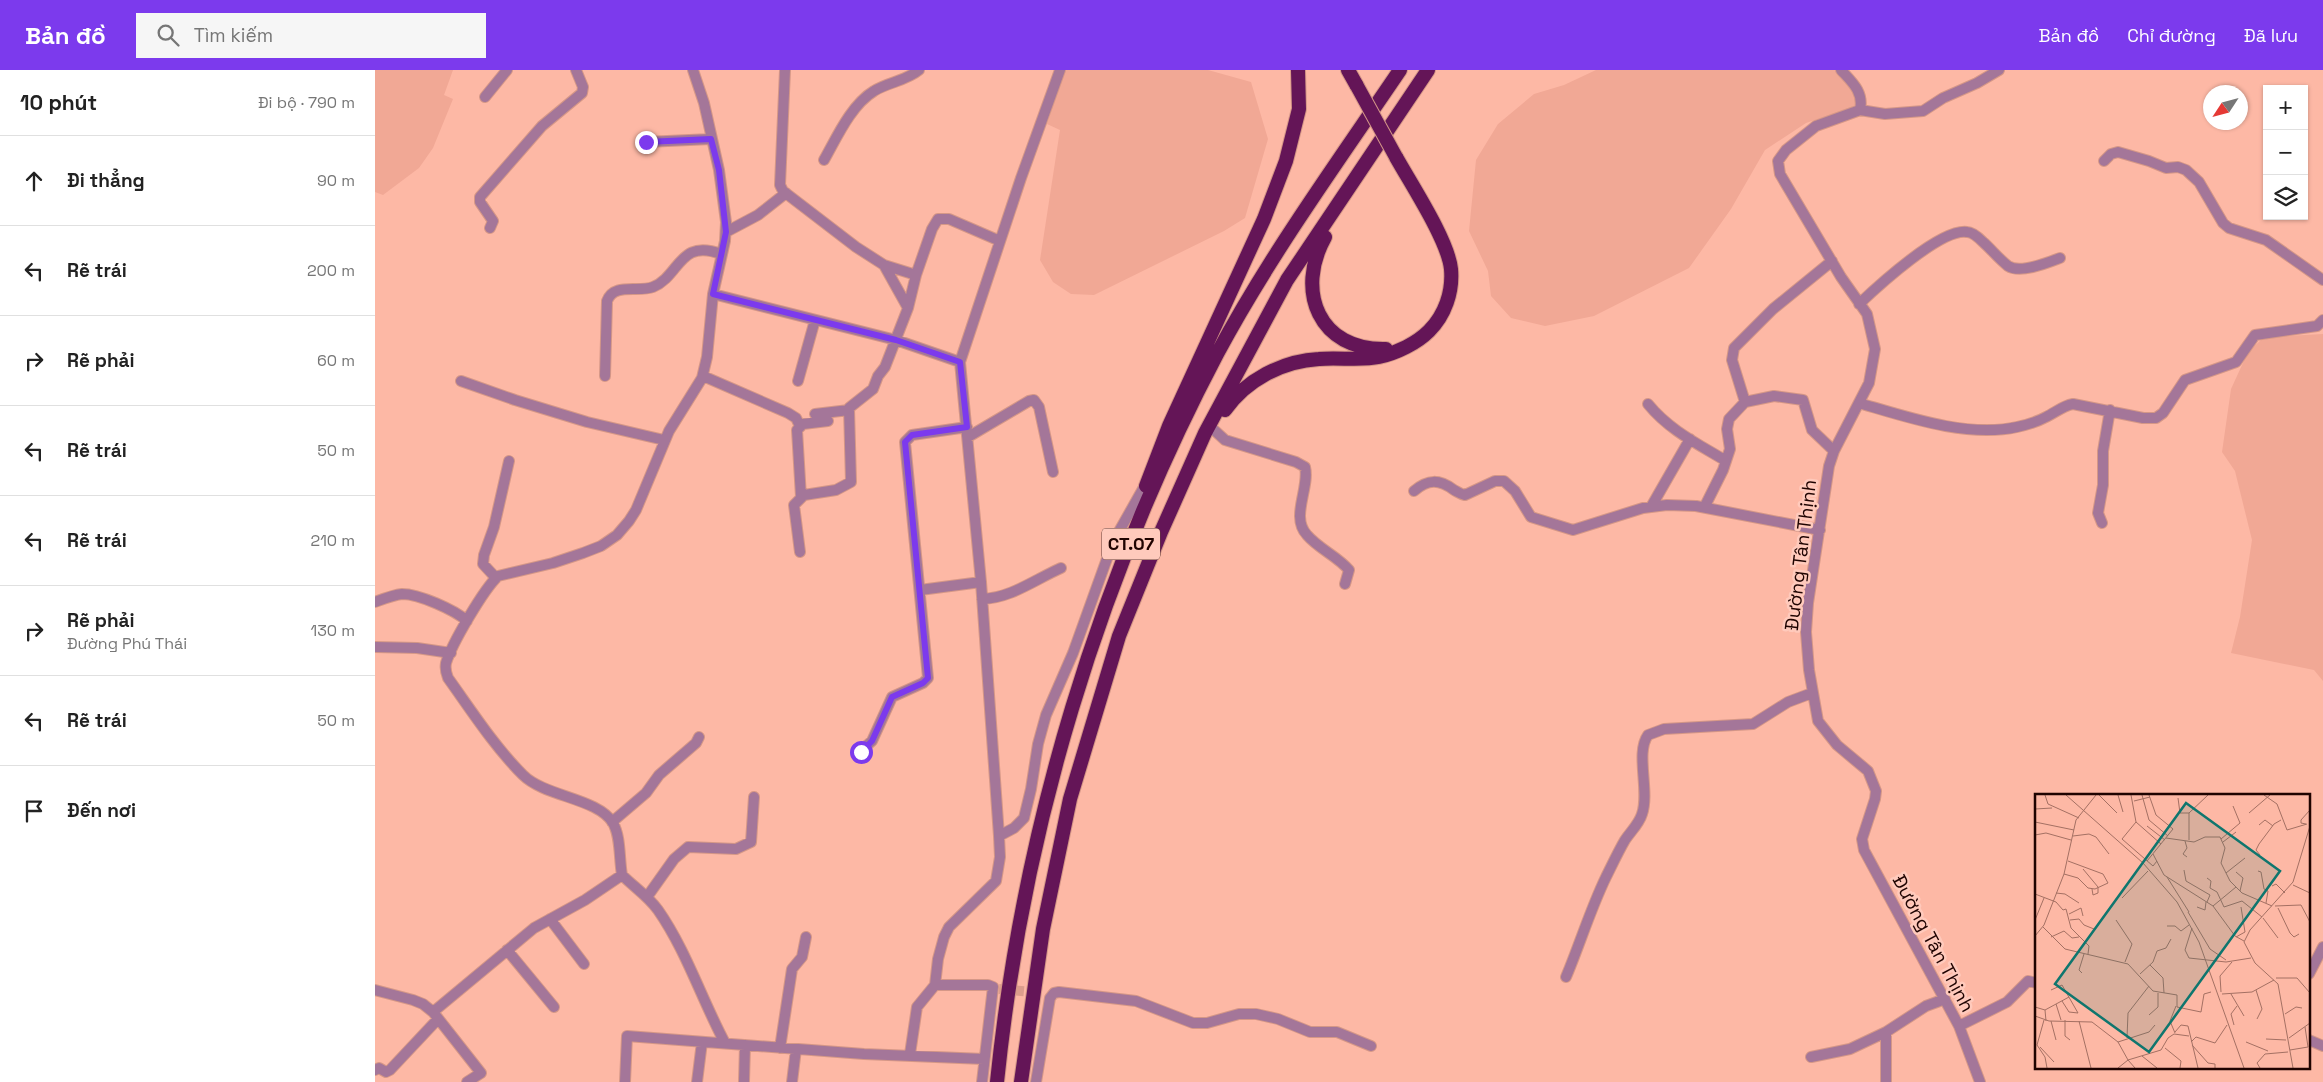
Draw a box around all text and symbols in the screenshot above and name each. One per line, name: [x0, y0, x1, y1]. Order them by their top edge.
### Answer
search box: [136, 13, 486, 58]
text: Bản đồ: [25, 20, 106, 51]
icon: search: [154, 21, 182, 49]
text: Tìm kiếm: [194, 23, 273, 48]
text: Bản đồ: [2039, 24, 2099, 47]
text: Chỉ đường: [2127, 24, 2216, 47]
text: Đã lưu: [2244, 24, 2298, 47]
north arrow: [2203, 85, 2248, 130]
map controls: [2263, 85, 2308, 220]
button: +: [2263, 85, 2308, 130]
text: 10 phút: [20, 89, 97, 116]
text: Đi bộ · 790 m: [258, 92, 355, 113]
button: −: [2263, 130, 2308, 175]
route end: [635, 131, 658, 154]
icon: ahead: [20, 167, 48, 195]
text: Đi thẳng: [67, 168, 145, 193]
text: 90 m: [317, 170, 355, 191]
button: layers: [2263, 175, 2308, 220]
icon: left: [20, 257, 48, 285]
text: Rẽ trái: [67, 258, 127, 283]
text: 200 m: [307, 260, 355, 281]
icon: right: [20, 347, 48, 375]
text: Rẽ phải: [67, 348, 135, 373]
text: 60 m: [317, 350, 355, 371]
icon: left: [20, 437, 48, 465]
text: Rẽ trái: [67, 438, 127, 463]
text: 50 m: [317, 440, 355, 461]
street label: Đường Tân Thịnh: [1779, 478, 1822, 632]
icon: left: [20, 527, 48, 555]
text: Rẽ trái: [67, 528, 127, 553]
road number: CT.07: [1102, 528, 1160, 559]
text: 210 m: [311, 530, 355, 551]
text: Rẽ phải: [67, 608, 135, 633]
icon: right: [20, 617, 48, 645]
text: 130 m: [311, 620, 355, 641]
text: Đường Phú Thái: [67, 633, 187, 654]
icon: left: [20, 707, 48, 735]
text: Rẽ trái: [67, 708, 127, 733]
text: 50 m: [317, 710, 355, 731]
route start: [850, 741, 873, 764]
inset map: [2035, 794, 2311, 1070]
icon: arrive: [20, 797, 48, 825]
text: Đến nơi: [67, 798, 136, 823]
street label: Đường Tân Thịnh: [1887, 870, 1980, 1016]

